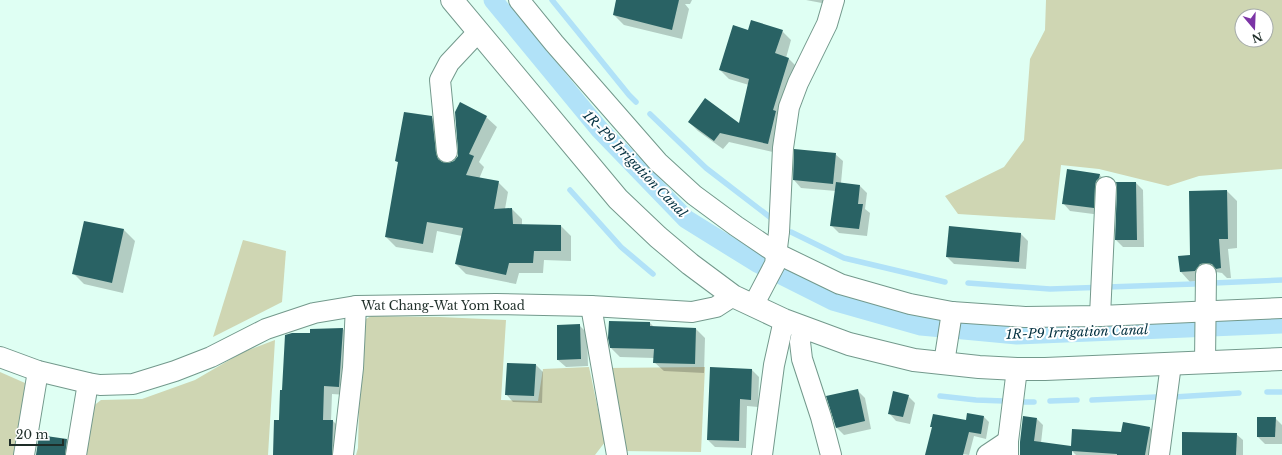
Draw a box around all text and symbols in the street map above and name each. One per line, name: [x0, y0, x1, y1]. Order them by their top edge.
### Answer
north arrow: [1234, 8, 1274, 48]
text: N: [1249, 29, 1264, 46]
water label: 1R-P9 Irrigation Canal: [579, 106, 691, 222]
street label: Wat Chang-Wat Yom Road: [360, 298, 525, 313]
water label: 1R-P9 Irrigation Canal: [1005, 321, 1149, 343]
scale bar: [10, 421, 63, 447]
text: 20 m: [16, 427, 48, 442]

